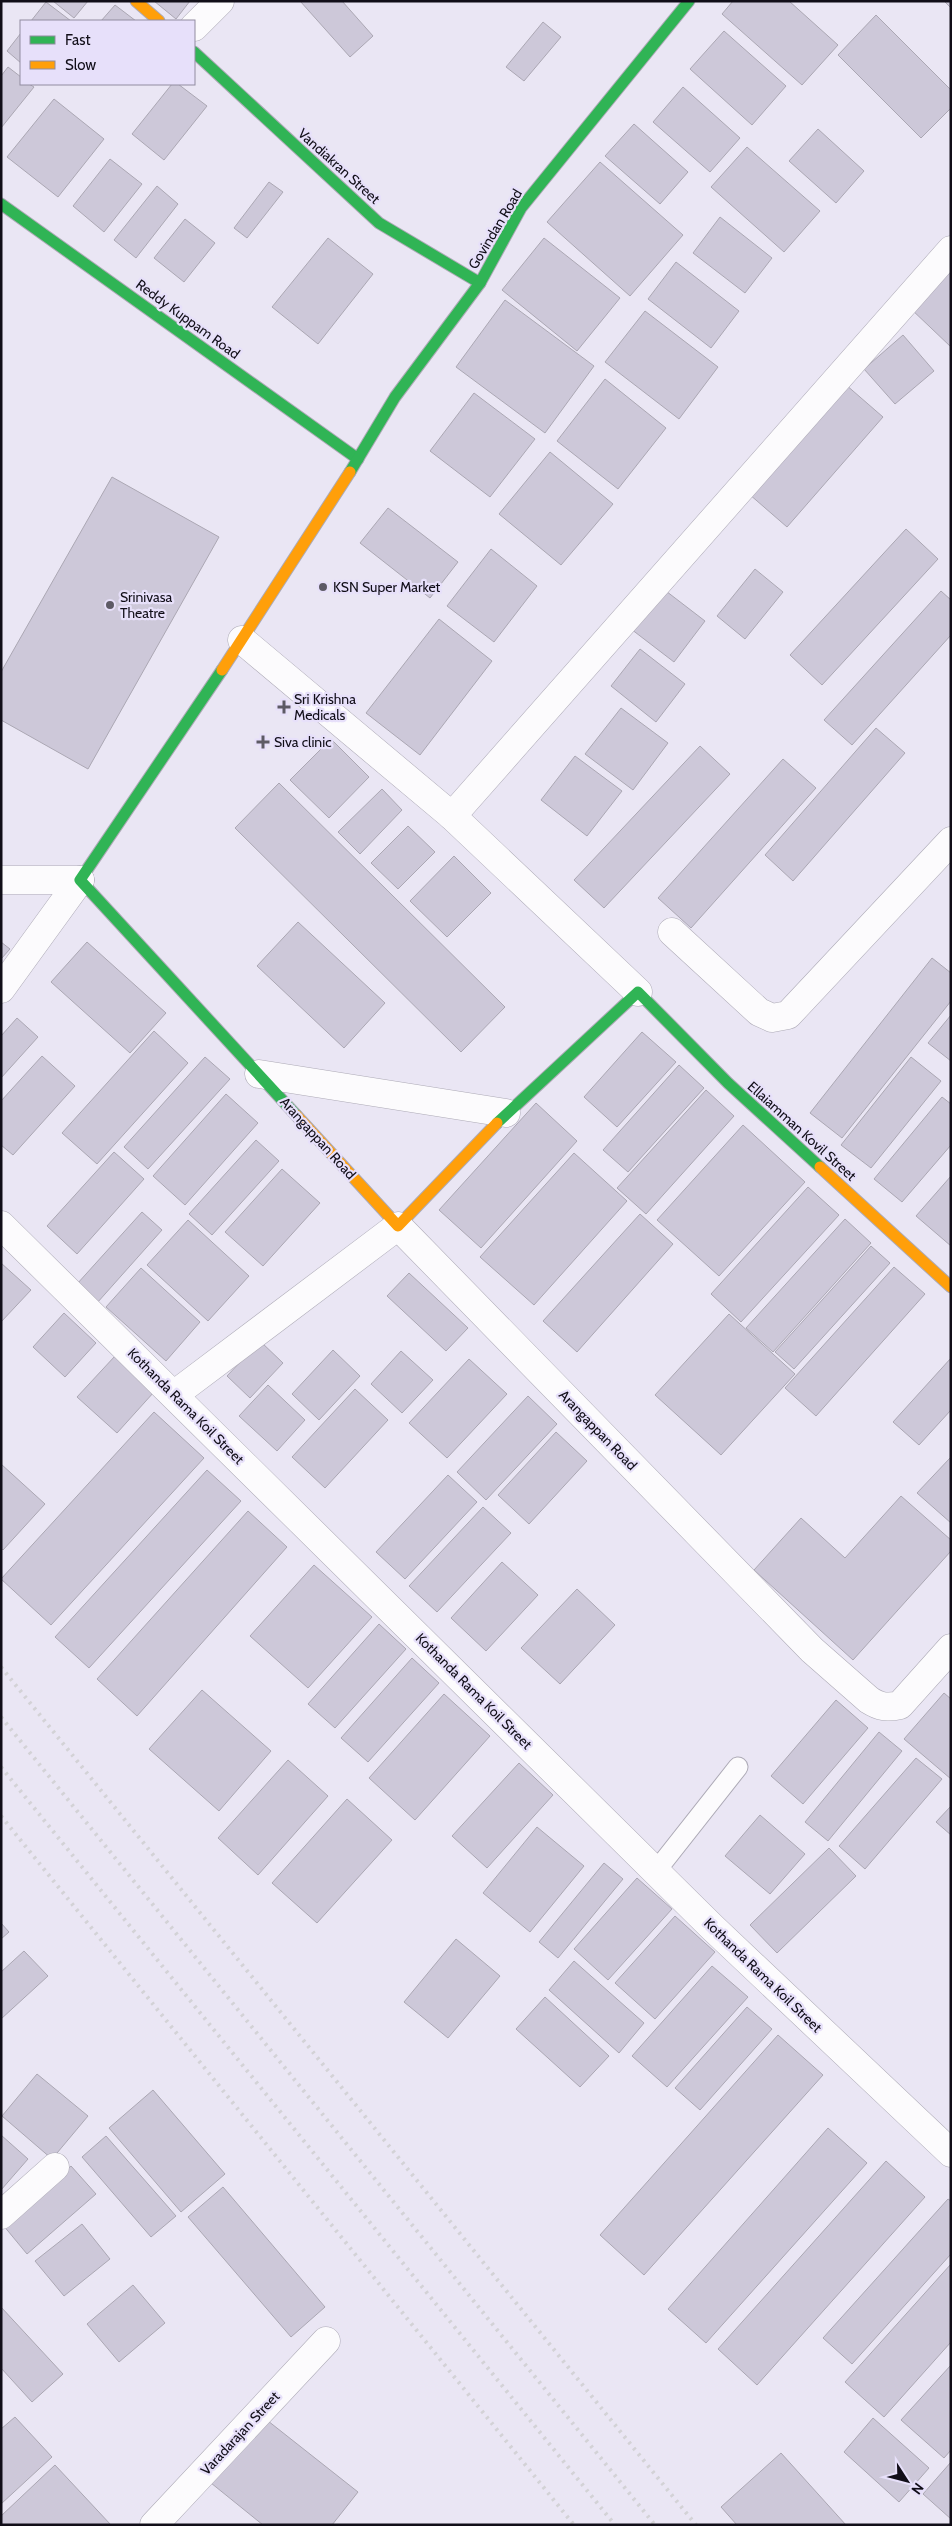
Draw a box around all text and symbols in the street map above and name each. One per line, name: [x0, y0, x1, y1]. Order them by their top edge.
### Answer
legend: [20, 20, 195, 85]
text: Fast: [65, 31, 90, 49]
text: Slow: [65, 56, 96, 74]
street label: Vandiakran Street: [294, 124, 384, 208]
street label: Govindan Road: [464, 186, 526, 272]
street label: Reddy Kuppam Road: [132, 275, 244, 363]
place label: KSN Super Market: [333, 578, 441, 596]
marker: KSN Super Market: [317, 581, 329, 593]
place label: Srinivasa Theatre: [120, 588, 173, 622]
marker: Srinivasa Theatre: [104, 599, 116, 611]
place label: Sri Krishna Medicals: [294, 690, 356, 724]
marker: Sri Krishna Medicals: [278, 701, 290, 713]
place label: Siva clinic: [274, 733, 332, 751]
marker: Siva clinic: [256, 735, 270, 749]
street label: Ellaiamman Kovil Street: [744, 1077, 860, 1185]
street label: Arangappan Road: [276, 1093, 360, 1183]
street label: Kothanda Rama Koil Street: [124, 1344, 248, 1468]
street label: Arangappan Road: [555, 1386, 641, 1474]
street label: Kothanda Rama Koil Street: [412, 1629, 536, 1753]
street label: Kothanda Rama Koil Street: [700, 1914, 826, 2036]
street label: Varadarajan Street: [197, 2387, 284, 2479]
north arrow: [882, 2456, 932, 2506]
text: N: [907, 2479, 928, 2498]

